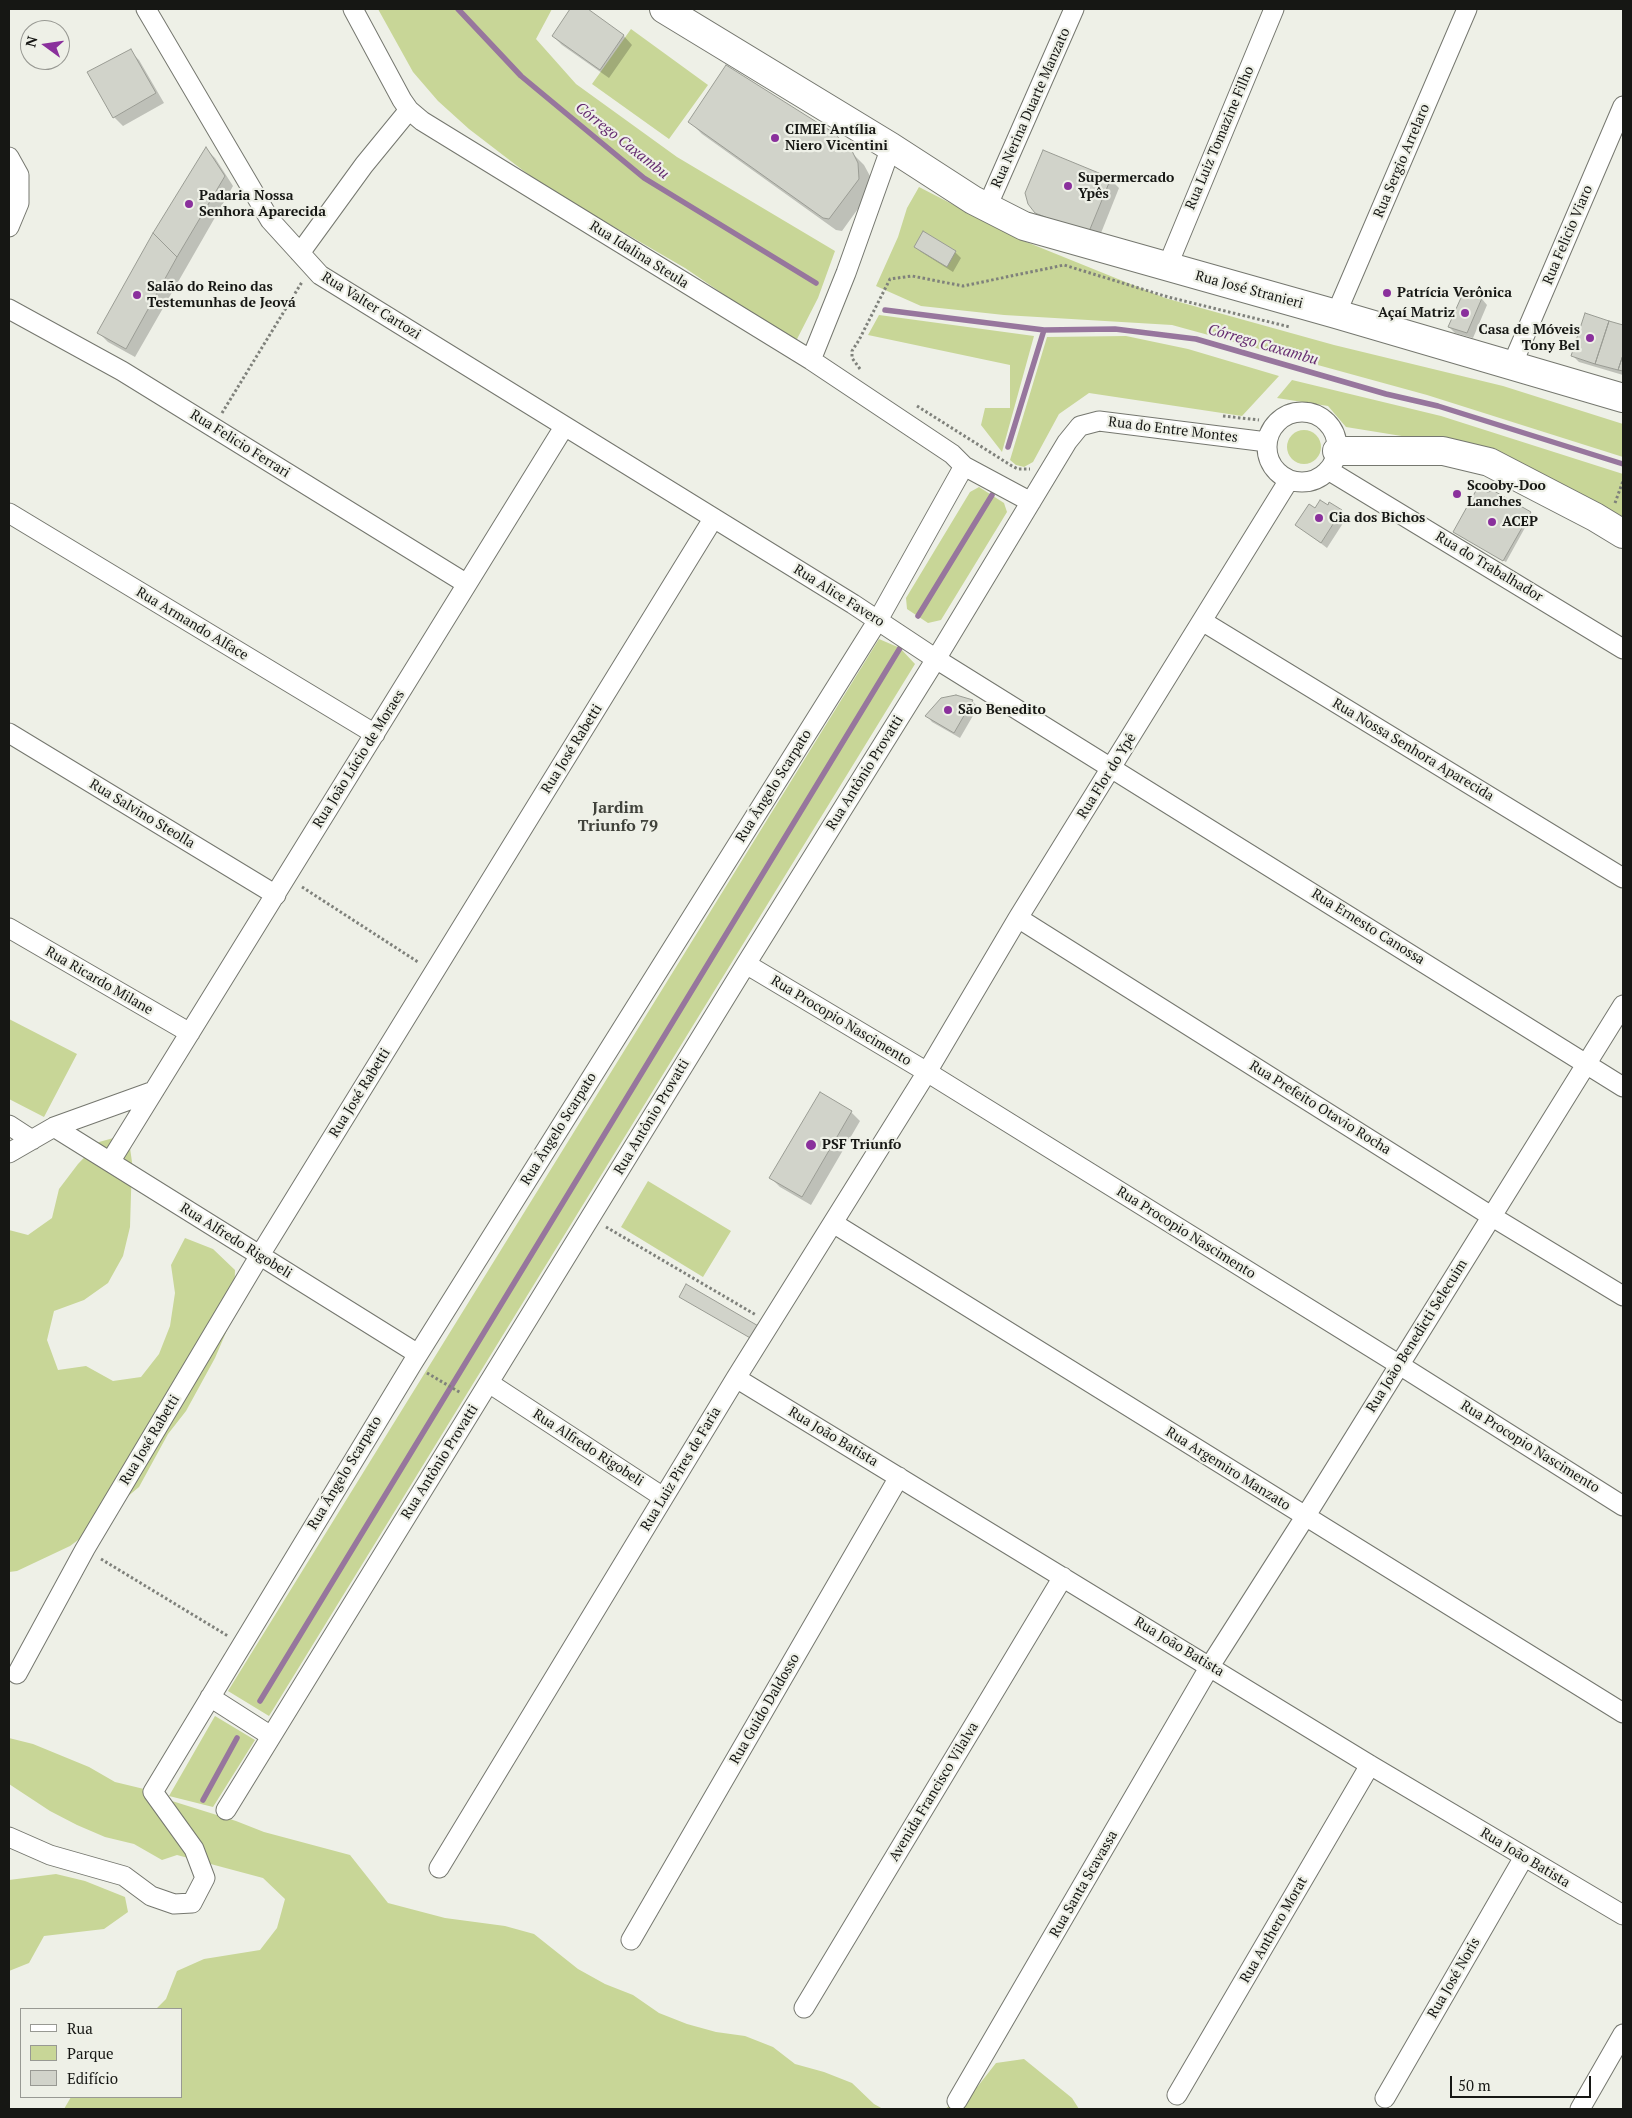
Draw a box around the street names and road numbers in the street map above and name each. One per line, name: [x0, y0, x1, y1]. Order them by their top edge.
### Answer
street label: Rua Nerina Duarte Manzato: [988, 25, 1074, 191]
street label: Rua Luiz Tomazine Filho: [1182, 64, 1258, 212]
street label: Rua Sergio Arrelaro: [1370, 102, 1434, 220]
street label: Rua Felicio Viaro: [1539, 183, 1597, 287]
street label: Rua Idalina Steula: [586, 218, 692, 292]
street label: Rua José Stranieri: [1193, 268, 1305, 312]
street label: Rua Valter Cartozi: [318, 269, 424, 343]
street label: Rua Felicio Ferrari: [187, 407, 293, 481]
street label: Rua do Entre Montes: [1107, 414, 1239, 446]
street label: Rua do Trabalhador: [1432, 528, 1546, 606]
street label: Rua Alice Favero: [791, 561, 887, 631]
street label: Rua Armando Alface: [133, 584, 251, 664]
street label: Rua João Lúcio de Moraes: [310, 687, 408, 831]
street label: Rua Nossa Senhora Aparecida: [1329, 695, 1497, 805]
street label: Rua José Rabetti: [538, 701, 606, 797]
street label: Rua Antônio Provatti: [823, 713, 907, 833]
street label: Rua Ângelo Scarpato: [733, 727, 815, 845]
street label: Rua Flor do Ypê: [1074, 730, 1140, 822]
street label: Rua Salvino Steolla: [86, 776, 198, 852]
street label: Rua Ernesto Canossa: [1308, 885, 1428, 969]
street label: Rua Ricardo Milane: [42, 943, 156, 1019]
street label: Rua Procopio Nascimento: [768, 972, 914, 1070]
street label: Rua José Rabetti: [326, 1045, 394, 1141]
street label: Rua Antônio Provatti: [611, 1056, 693, 1178]
street label: Rua Prefeito Otavio Rocha: [1246, 1058, 1394, 1158]
street label: Rua Ângelo Scarpato: [518, 1070, 600, 1188]
street label: Rua Procopio Nascimento: [1113, 1183, 1259, 1283]
street label: Rua Alfredo Rigobeli: [177, 1200, 295, 1282]
street label: Rua João Benedicti Selecuim: [1363, 1256, 1471, 1416]
street label: Rua José Rabetti: [117, 1392, 183, 1488]
street label: Rua Procopio Nascimento: [1457, 1397, 1603, 1497]
street label: Rua Antônio Provatti: [398, 1402, 482, 1522]
street label: Rua Luiz Pires de Faria: [637, 1404, 725, 1534]
street label: Rua João Batista: [785, 1404, 881, 1470]
street label: Rua Alfredo Rigobeli: [529, 1406, 647, 1490]
street label: Rua Ângelo Scarpato: [304, 1413, 386, 1533]
street label: Rua Argemiro Manzato: [1163, 1424, 1293, 1514]
street label: Rua João Batista: [1131, 1614, 1227, 1680]
street label: Rua Guido Daldosso: [727, 1651, 803, 1767]
street label: Avenida Francisco Vilalva: [886, 1719, 982, 1865]
street label: Rua João Batista: [1477, 1825, 1573, 1891]
street label: Rua Santa Scavassa: [1047, 1828, 1121, 1940]
street label: Rua Anthero Morat: [1237, 1874, 1311, 1986]
street label: Rua José Noris: [1424, 1935, 1484, 2021]

